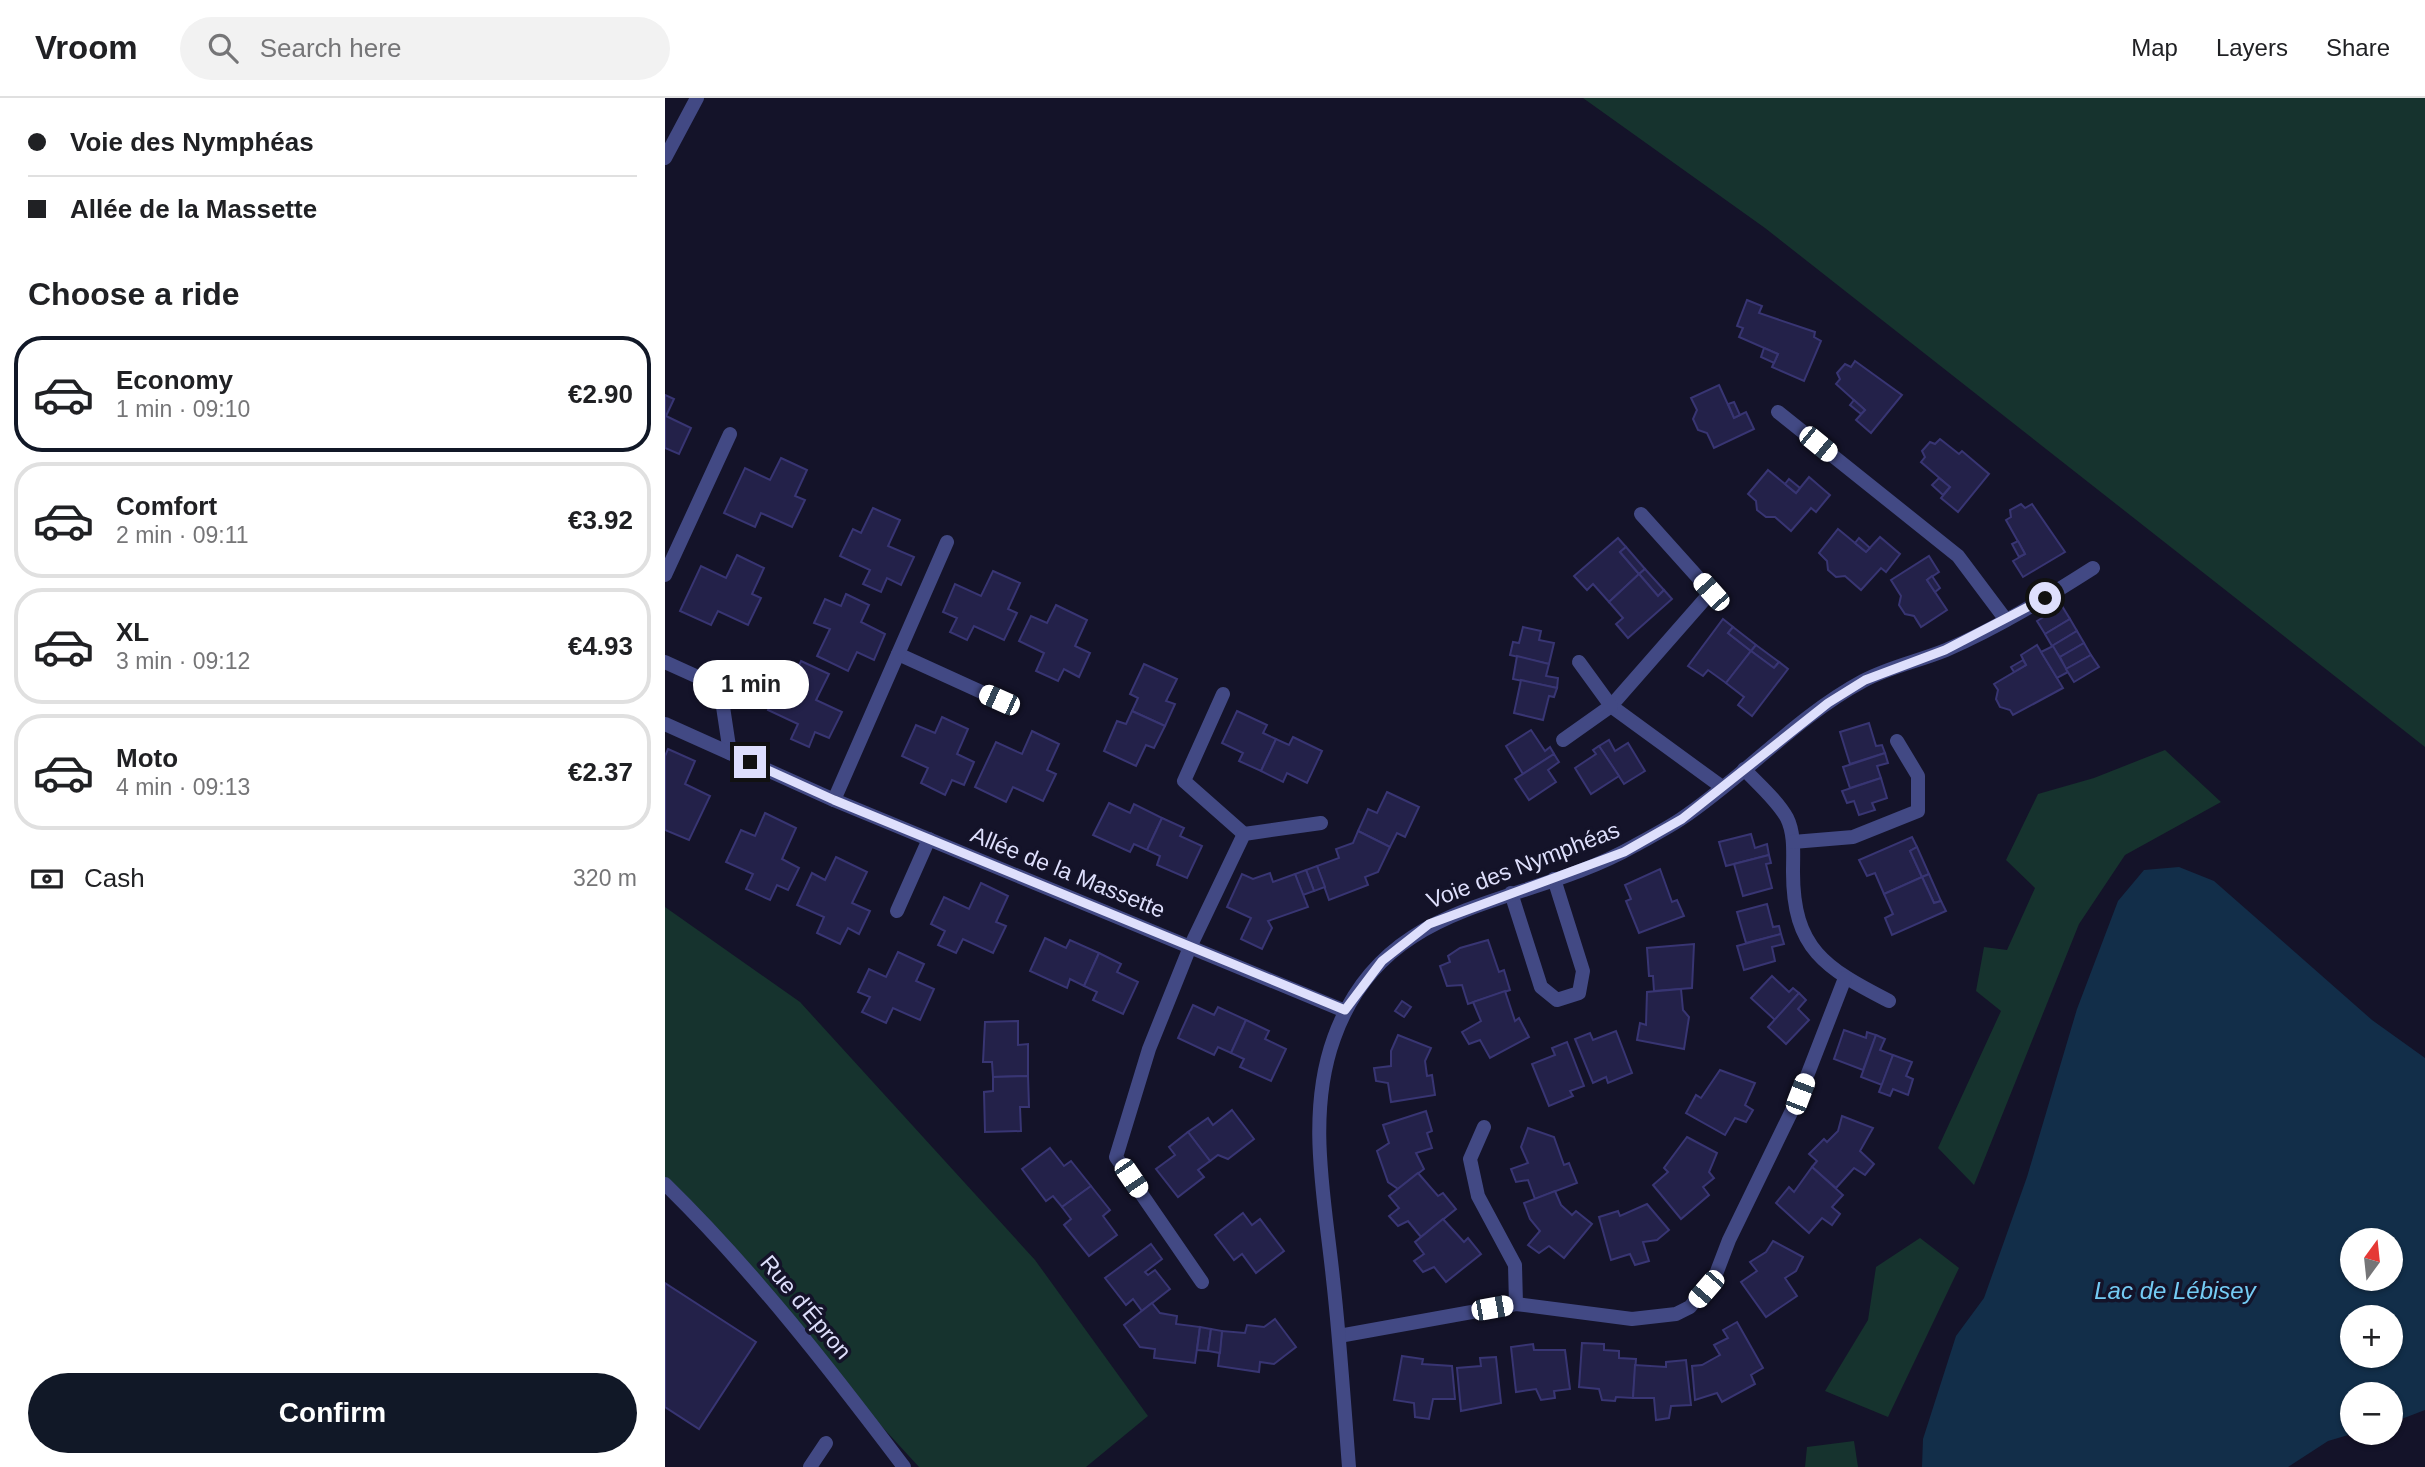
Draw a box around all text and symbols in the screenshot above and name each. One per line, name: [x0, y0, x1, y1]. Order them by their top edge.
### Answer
search box: [180, 17, 670, 80]
text: Vroom: [35, 29, 138, 66]
icon: search: [204, 29, 242, 67]
text: Search here: [260, 33, 401, 63]
text: Map: [2131, 34, 2178, 61]
text: Layers: [2216, 34, 2288, 61]
text: Share: [2326, 34, 2390, 61]
text: Voie des Nymphéas: [70, 127, 314, 157]
text: Allée de la Massette: [70, 194, 317, 224]
text: Choose a ride: [28, 276, 240, 312]
icon: car: [32, 363, 95, 426]
text: Economy: [116, 365, 233, 395]
text: €2.90: [568, 379, 633, 409]
text: 1 min · 09:10: [116, 396, 250, 422]
car: [1796, 423, 1841, 465]
icon: car: [32, 489, 95, 552]
text: Comfort: [116, 491, 217, 521]
text: €3.92: [568, 505, 633, 535]
text: 2 min · 09:11: [116, 522, 249, 548]
car: [1690, 569, 1733, 615]
route start: [2029, 582, 2061, 614]
icon: car: [32, 615, 95, 678]
text: XL: [116, 617, 149, 647]
text: €4.93: [568, 631, 633, 661]
text: 3 min · 09:12: [116, 648, 250, 674]
callout: 1 min: [692, 660, 808, 710]
text: 1 min: [721, 671, 781, 697]
car: [976, 682, 1023, 718]
icon: car: [32, 741, 95, 804]
text: Moto: [116, 743, 178, 773]
route end: [734, 746, 766, 778]
text: €2.37: [568, 757, 633, 787]
text: 4 min · 09:13: [116, 774, 250, 800]
street label: Voie des Nymphéas: [1423, 816, 1623, 914]
street label: Allée de la Massette: [967, 821, 1169, 923]
icon: cash: [28, 860, 66, 898]
text: Cash: [84, 863, 145, 893]
text: 320 m: [573, 865, 637, 891]
car: [1783, 1071, 1818, 1117]
car: [1111, 1155, 1152, 1201]
north arrow: [2340, 1228, 2403, 1292]
map controls: [2340, 1228, 2403, 1445]
street label: Rue d'Épron: [755, 1250, 857, 1364]
car: [1685, 1266, 1728, 1312]
water label: Lac de Lébisey: [2094, 1277, 2258, 1304]
car: [1470, 1294, 1515, 1322]
button: +: [2340, 1305, 2403, 1368]
button: Confirm: [28, 1373, 637, 1453]
button: −: [2340, 1382, 2403, 1445]

